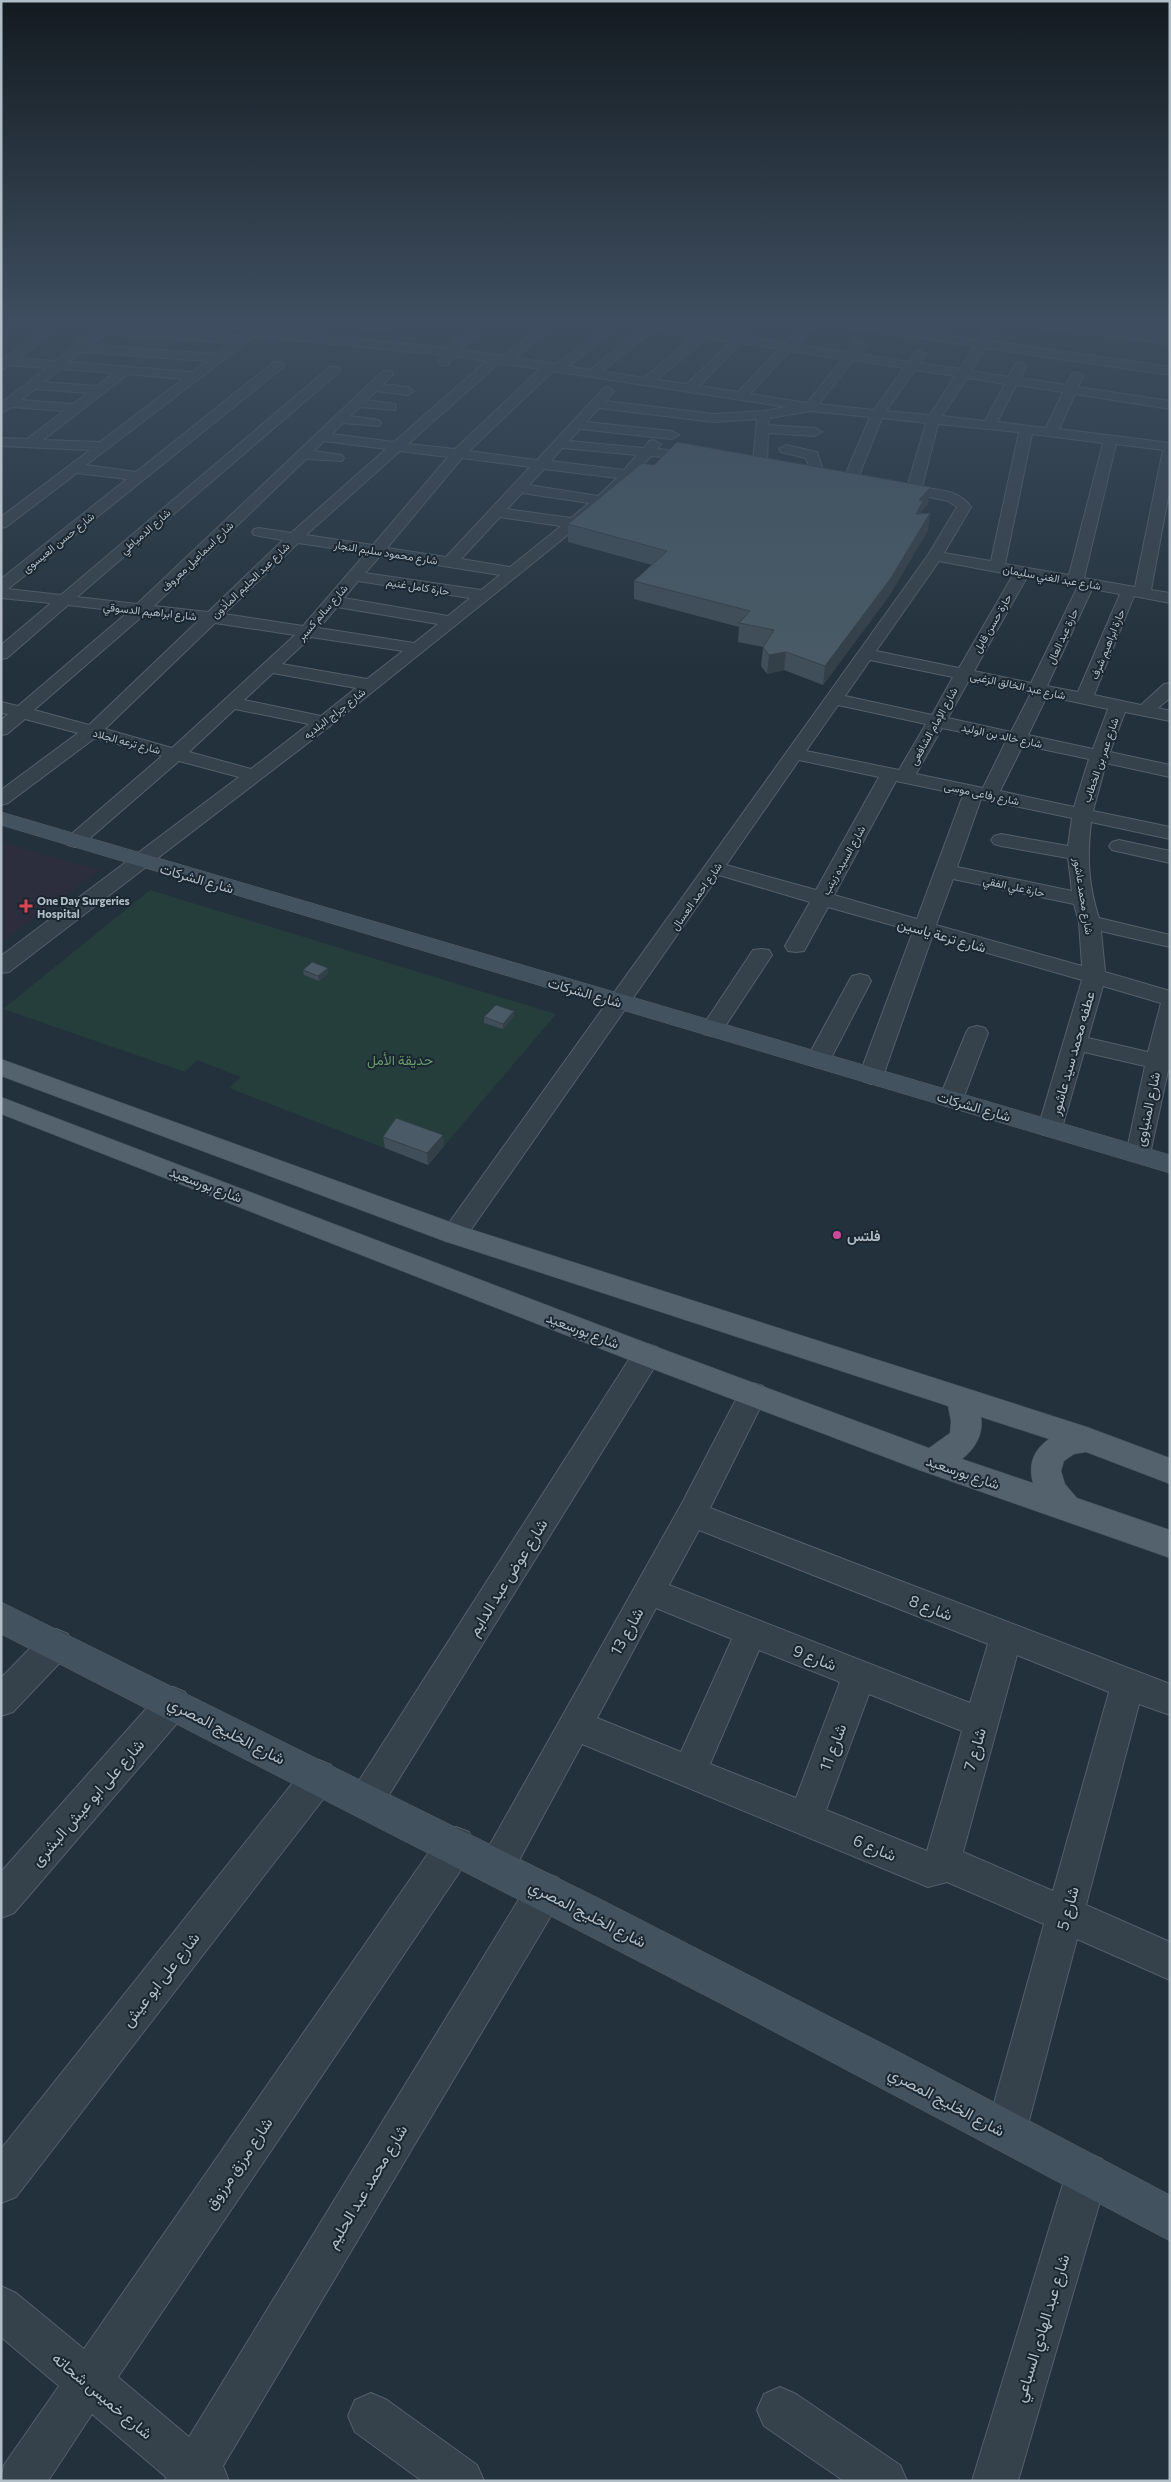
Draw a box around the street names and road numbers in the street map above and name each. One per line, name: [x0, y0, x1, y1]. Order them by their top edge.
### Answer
street label: شارع الدمياطي: [117, 505, 176, 560]
street label: شارع حسن العيسوى: [19, 509, 98, 577]
street label: شارع اسماعيل معروف: [158, 518, 237, 595]
street label: شارع محمود سليم النجار: [332, 537, 439, 569]
street label: شارع عبد الحليم المأذون: [208, 539, 294, 622]
street label: شارع عبد الغني سليمان: [1001, 562, 1102, 596]
street label: حارة كامل غنيم: [385, 575, 451, 599]
street label: شارع سالم كسبر: [293, 581, 352, 645]
street label: حارة حسن قابل: [970, 591, 1015, 655]
street label: شارع ابراهيم الدسوقي: [102, 600, 198, 626]
street label: حارة عبد العال: [1043, 606, 1081, 666]
street label: حارة ابراهيم شرف: [1087, 607, 1129, 682]
street label: شارع عبد الخالق الزغبى: [969, 669, 1067, 704]
street label: شارع جراج البلديه: [300, 685, 369, 743]
street label: شارع الإمام الشافعى: [906, 685, 962, 768]
street label: شارع عمر بن الخطاب: [1079, 715, 1123, 805]
street label: شارع خالد بن الوليد: [960, 720, 1044, 752]
street label: شارع ترعه الجلاد: [91, 726, 163, 758]
street label: شارع رفاعى موسى: [943, 779, 1021, 809]
street label: شارع السيده زينب: [819, 823, 869, 898]
street label: شارع محمد عاشور: [1069, 856, 1097, 936]
street label: شارع الشركات: [157, 859, 236, 900]
street label: شارع احمد العسال: [668, 859, 726, 933]
street label: حارة علي الفقي: [981, 873, 1046, 903]
street label: شارع ترعة ياسين: [895, 914, 988, 959]
street label: شارع الشركات: [545, 973, 624, 1014]
street label: عطفه محمد سيد عاشور: [1046, 989, 1099, 1118]
street label: شارع المنياوى: [1131, 1070, 1166, 1148]
street label: شارع الشركات: [934, 1087, 1013, 1128]
street label: شارع بورسعيد: [166, 1162, 245, 1208]
street label: شارع بورسعيد: [543, 1308, 622, 1354]
street label: شارع بورسعيد: [923, 1452, 1002, 1495]
street label: شارع عوض عبد الدايم: [463, 1515, 553, 1641]
street label: شارع 8: [906, 1590, 955, 1627]
street label: شارع 13: [605, 1604, 649, 1659]
street label: شارع 9: [790, 1640, 839, 1677]
street label: شارع الخليج المصري: [163, 1692, 289, 1772]
street label: شارع 11: [814, 1721, 852, 1774]
street label: شارع 7: [959, 1725, 992, 1773]
street label: شارع على ابو عيش البشرى: [26, 1734, 150, 1872]
street label: شارع 6: [849, 1830, 899, 1867]
street label: شارع الخليج المصري: [524, 1875, 650, 1955]
street label: شارع 5: [1052, 1884, 1085, 1933]
street label: شارع على ابو عيش: [117, 1928, 205, 2032]
street label: شارع الخليج المصري: [883, 2062, 1008, 2144]
street label: شارع مرزق مرزوق: [200, 2113, 278, 2214]
street label: شارع محمد عبد الحليم: [322, 2121, 413, 2253]
street label: شارع عبد الهادي السباعي: [1009, 2252, 1077, 2406]
street label: شارع خميس شحاته: [47, 2348, 157, 2445]

